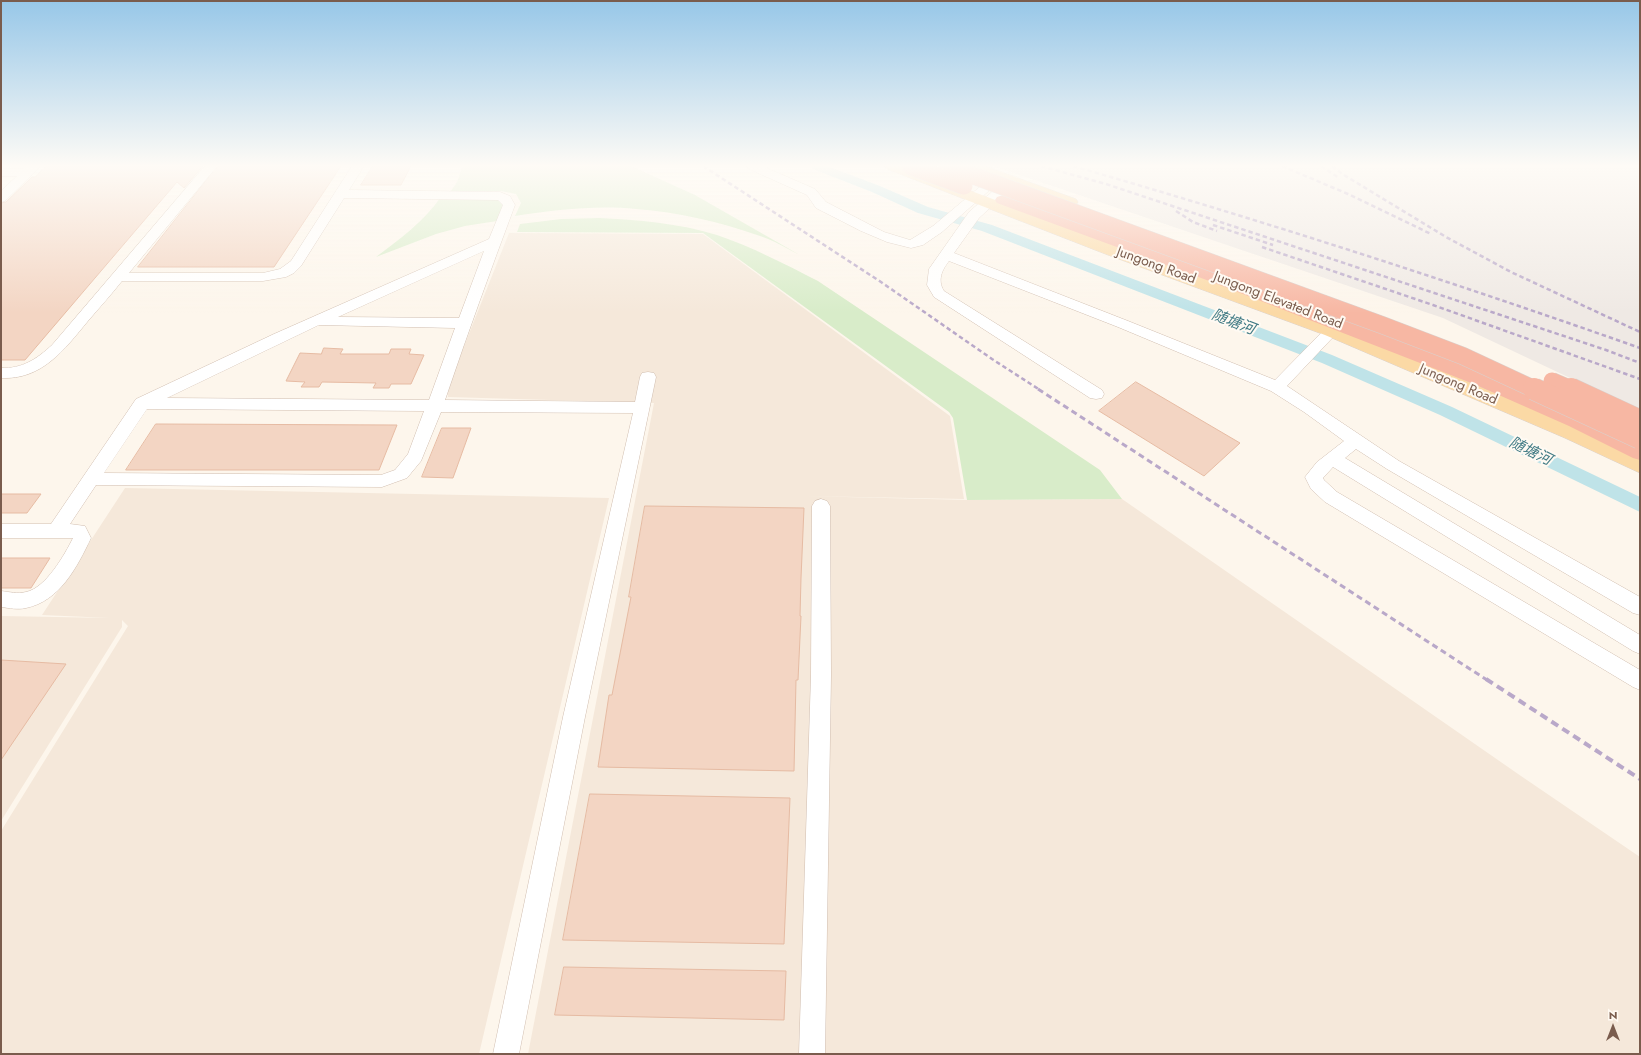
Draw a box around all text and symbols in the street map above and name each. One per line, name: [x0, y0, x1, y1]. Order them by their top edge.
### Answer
street label: Jungong Road: [1114, 244, 1198, 288]
street label: Jungong Elevated Road: [1211, 269, 1345, 333]
water label: 随塘河: [1209, 307, 1257, 339]
street label: Jungong Road: [1416, 361, 1500, 409]
water label: 随塘河: [1506, 434, 1554, 470]
north arrow: [1593, 1007, 1633, 1047]
text: N: [1609, 1007, 1617, 1023]

